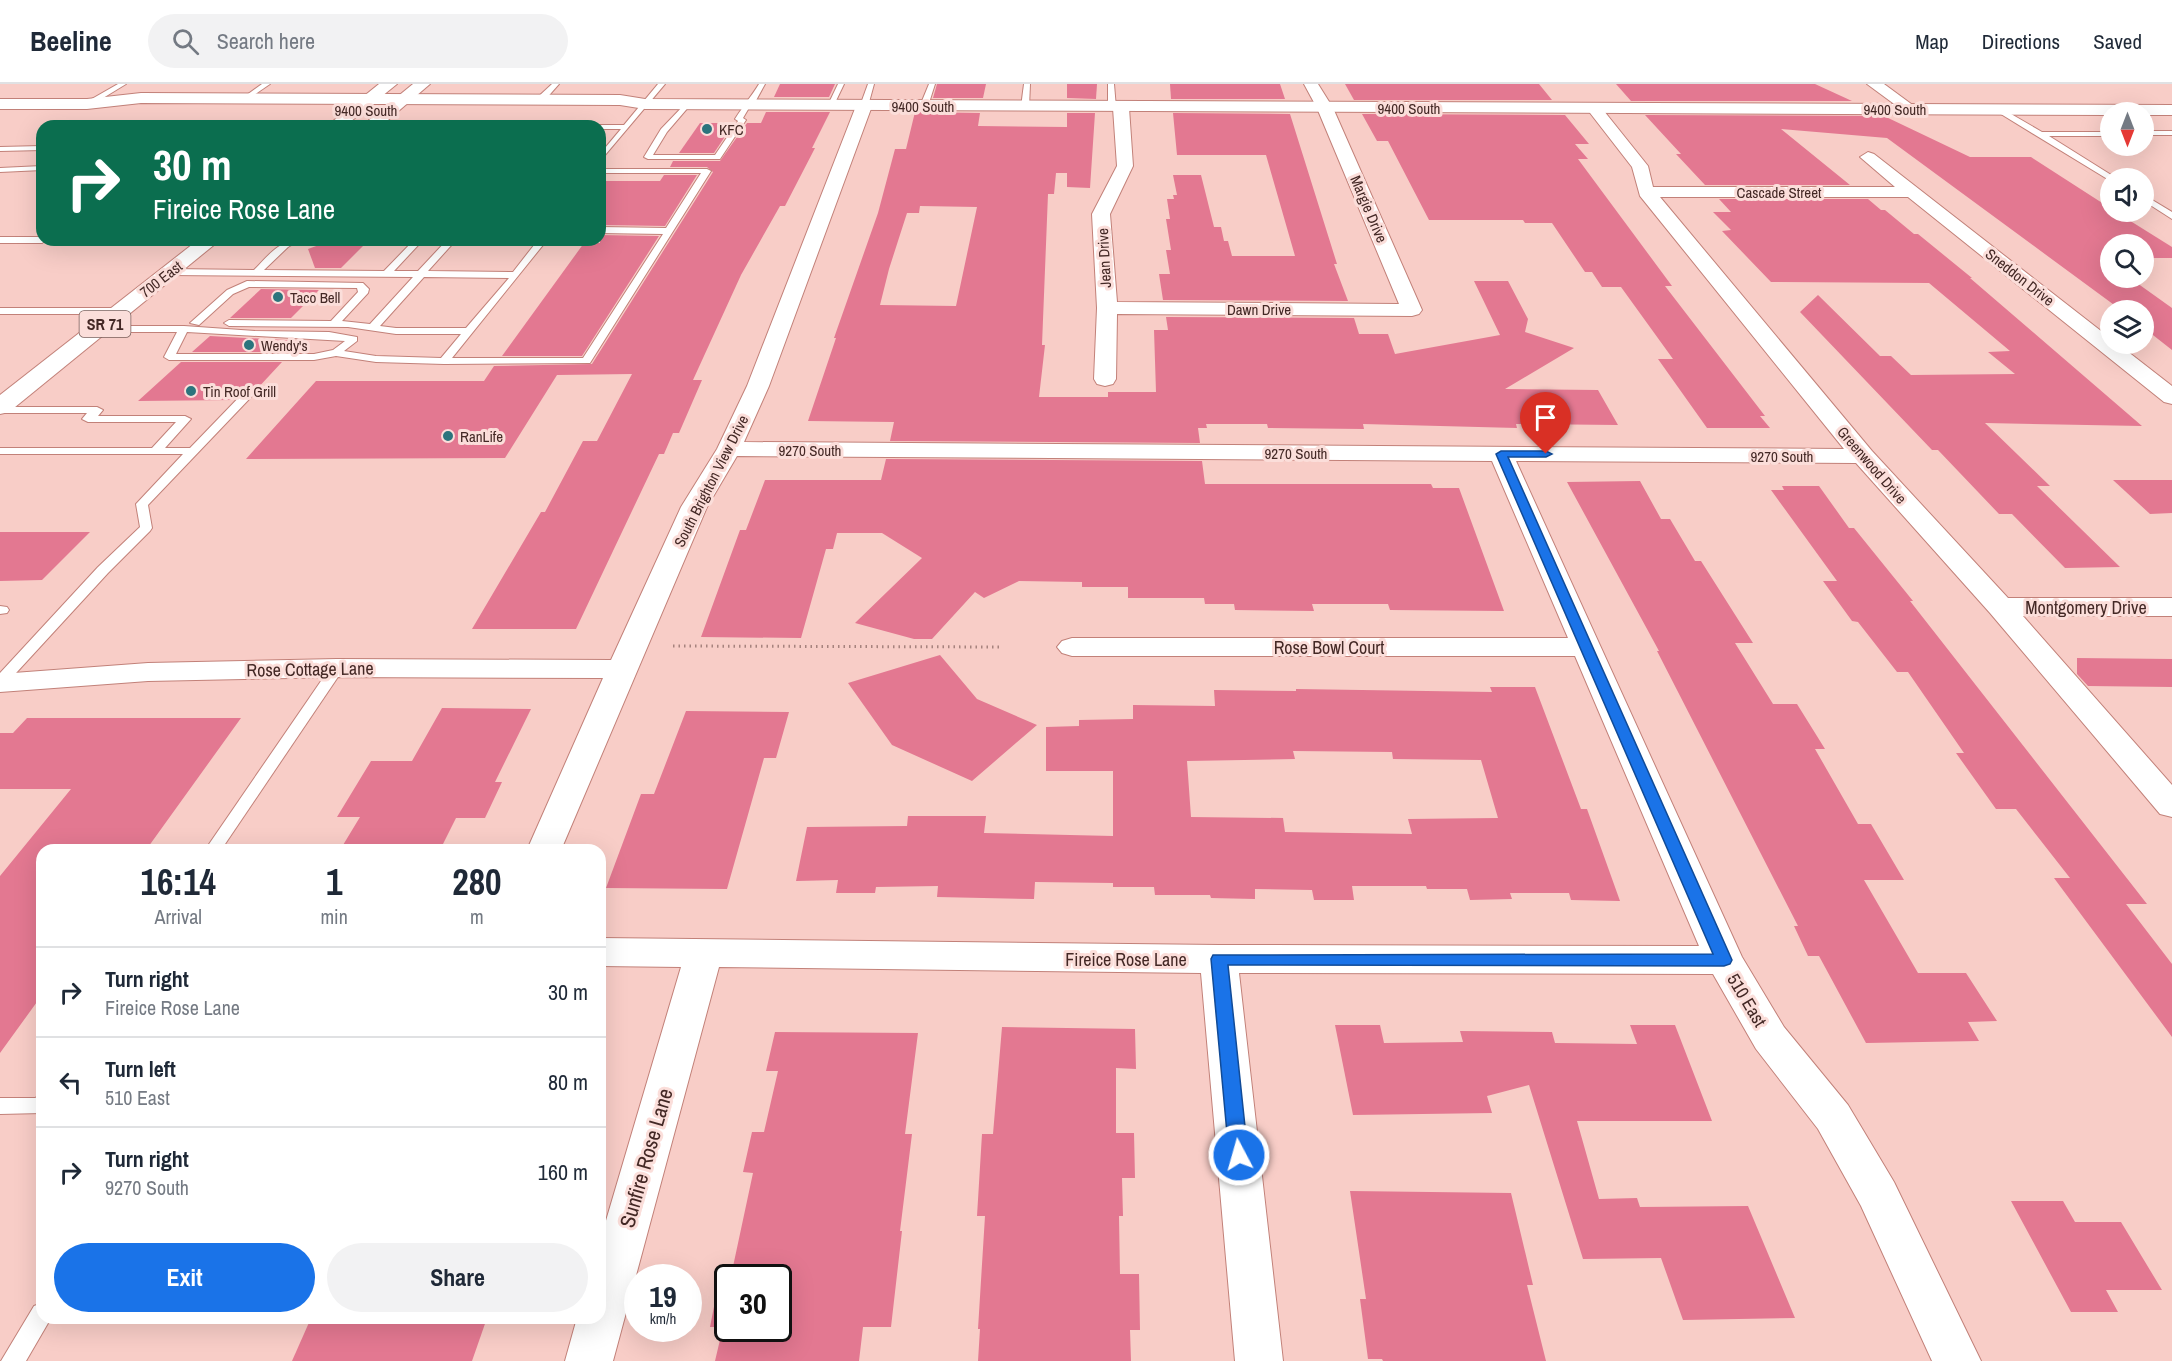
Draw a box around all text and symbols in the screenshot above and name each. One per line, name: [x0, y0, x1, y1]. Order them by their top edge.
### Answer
search box: [148, 14, 568, 68]
text: Beeline: [30, 22, 112, 60]
icon: search: [169, 25, 202, 58]
text: Search here: [217, 26, 315, 56]
text: Map: [1915, 27, 1949, 56]
text: Directions: [1982, 27, 2060, 56]
text: Saved: [2093, 27, 2142, 56]
street label: 9400 South: [892, 96, 954, 117]
street label: 9400 South: [1378, 98, 1440, 119]
street label: 9400 South: [1864, 99, 1926, 120]
street label: 9400 South: [335, 100, 397, 121]
north arrow: [2100, 102, 2154, 156]
map controls: [2100, 102, 2154, 354]
place label: KFC: [719, 119, 744, 140]
marker: KFC: [700, 122, 714, 136]
text: 30 m: [153, 137, 232, 193]
icon: right: [54, 144, 132, 222]
button: sound: [2100, 168, 2154, 222]
street label: Margie Drive: [1345, 172, 1393, 246]
street label: Cascade Street: [1737, 182, 1822, 203]
text: Fireice Rose Lane: [153, 191, 335, 227]
street label: Jean Drive: [1092, 228, 1116, 288]
button: search: [2100, 234, 2154, 288]
street label: Sneddon Drive: [1981, 243, 2059, 311]
street label: 700 East: [135, 255, 187, 302]
place label: Taco Bell: [290, 287, 340, 308]
marker: Taco Bell: [271, 290, 285, 304]
street label: Dawn Drive: [1227, 299, 1291, 320]
button: layers: [2100, 300, 2154, 354]
road number: SR 71: [80, 311, 130, 337]
place label: Wendy's: [261, 335, 308, 356]
marker: Wendy's: [242, 338, 256, 352]
place label: Tin Roof Grill: [203, 381, 276, 402]
marker: Tin Roof Grill: [184, 384, 198, 398]
pin: [1520, 392, 1571, 454]
icon: arrive: [1529, 401, 1562, 434]
street label: South Brighton View Drive: [669, 411, 753, 551]
street label: Greenwood Drive: [1832, 422, 1912, 508]
place label: RanLife: [460, 426, 503, 447]
marker: RanLife: [441, 429, 455, 443]
street label: 9270 South: [779, 440, 841, 461]
street label: 9270 South: [1265, 443, 1327, 464]
street label: 9270 South: [1751, 446, 1813, 467]
street label: Montgomery Drive: [2025, 595, 2147, 620]
street label: Rose Bowl Court: [1274, 635, 1384, 660]
street label: Rose Cottage Lane: [246, 655, 374, 683]
text: 16:14: [140, 858, 216, 906]
text: 1: [326, 858, 342, 906]
text: 280: [452, 858, 502, 906]
text: Arrival: [155, 903, 202, 930]
text: min: [320, 903, 348, 930]
text: m: [470, 903, 484, 930]
street label: Fireice Rose Lane: [1065, 947, 1187, 972]
text: Turn right: [105, 964, 189, 994]
street label: 510 East: [1721, 969, 1773, 1031]
icon: right: [54, 976, 87, 1009]
text: 30 m: [548, 977, 588, 1007]
text: Fireice Rose Lane: [105, 994, 240, 1021]
text: Turn left: [105, 1054, 176, 1084]
icon: left: [54, 1066, 87, 1099]
text: 80 m: [548, 1067, 588, 1097]
text: 510 East: [105, 1084, 170, 1111]
street label: Sunfire Rose Lane: [612, 1085, 680, 1231]
position arrow: [1207, 1123, 1271, 1187]
text: Turn right: [105, 1144, 189, 1174]
icon: right: [54, 1156, 87, 1189]
text: 160 m: [538, 1157, 588, 1187]
text: 9270 South: [105, 1174, 189, 1201]
button: Exit: [54, 1243, 315, 1312]
button: Share: [327, 1243, 588, 1312]
speed limit sign: 30: [714, 1264, 792, 1342]
text: 19: [649, 1276, 677, 1316]
text: km/h: [650, 1308, 676, 1329]

